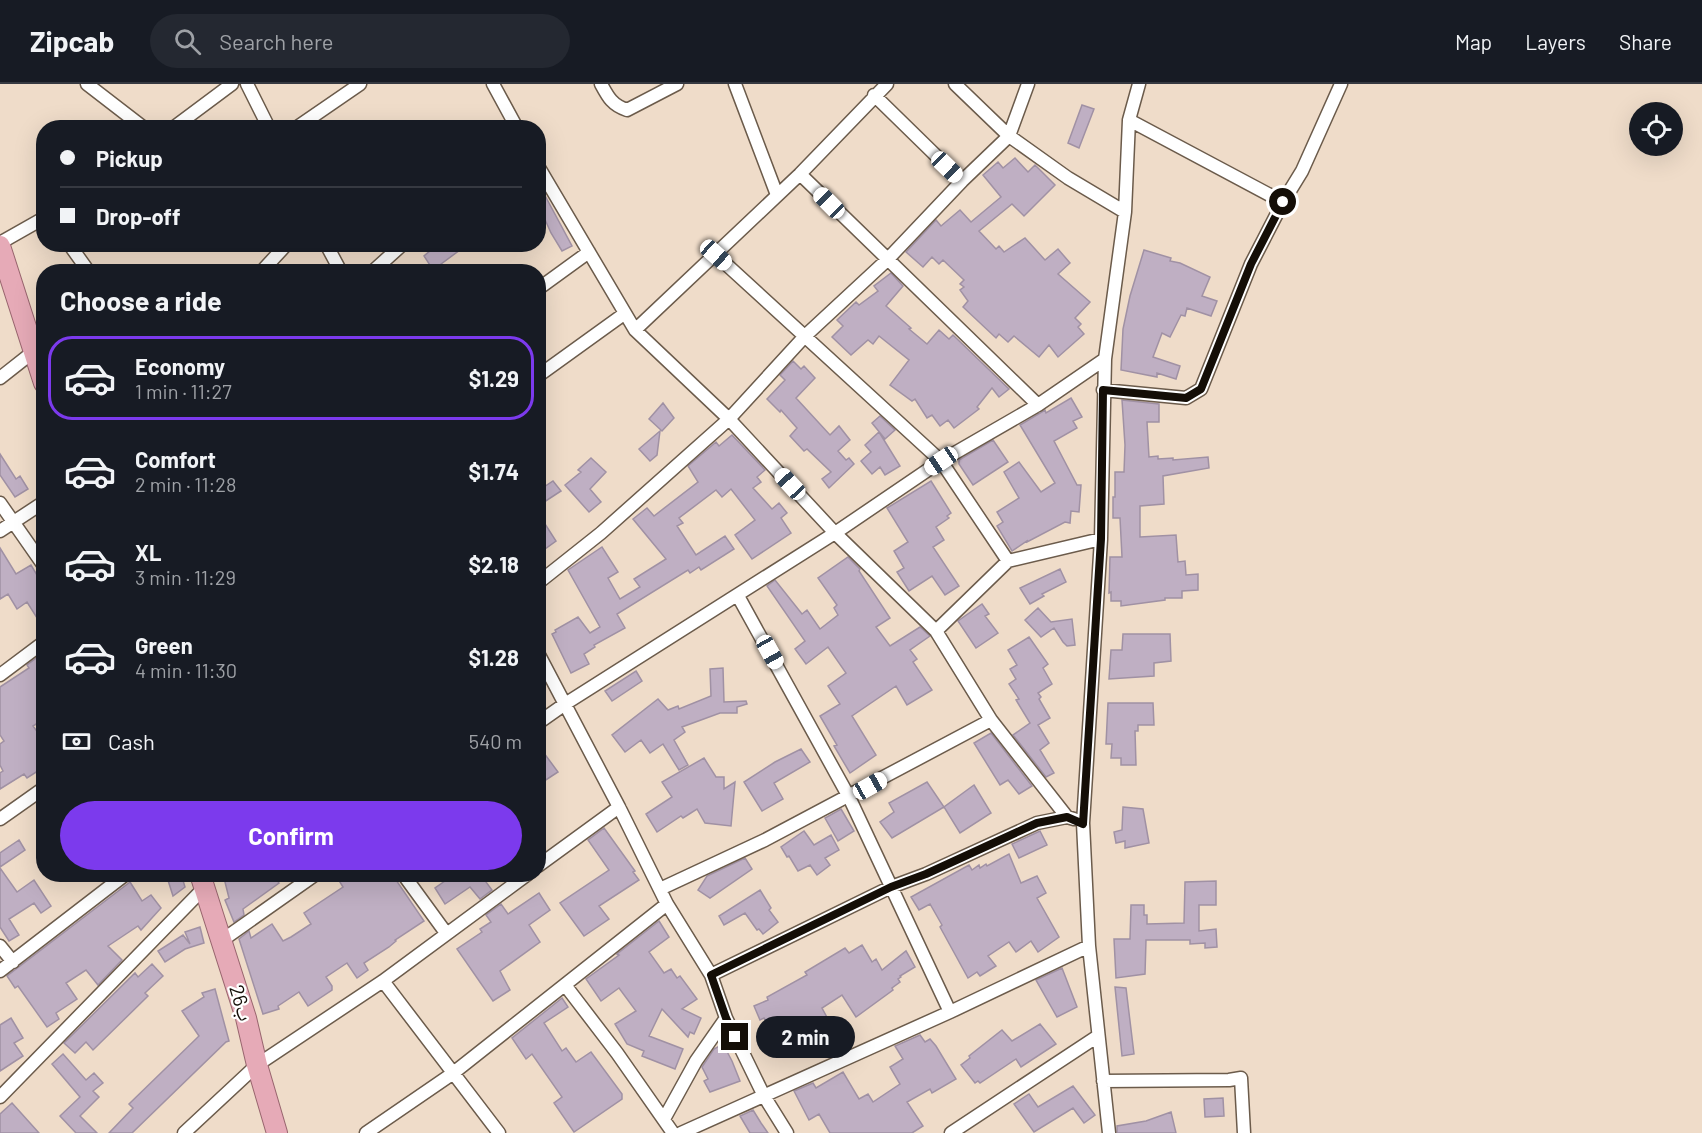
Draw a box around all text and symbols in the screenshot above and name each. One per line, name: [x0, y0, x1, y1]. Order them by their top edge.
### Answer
search box: [150, 14, 570, 68]
text: Zipcab: [30, 24, 114, 58]
icon: search: [171, 25, 204, 58]
text: Search here: [219, 28, 334, 54]
text: Map: [1455, 29, 1492, 54]
text: Layers: [1525, 29, 1586, 54]
text: Share: [1619, 29, 1672, 54]
map controls: [1629, 102, 1683, 156]
button: locate: [1629, 102, 1683, 156]
text: Pickup: [96, 145, 163, 171]
car: [928, 148, 966, 186]
car: [810, 184, 848, 222]
route start: [1269, 188, 1296, 215]
text: Drop-off: [96, 203, 180, 229]
car: [697, 236, 735, 274]
text: Choose a ride: [60, 284, 222, 316]
icon: car: [63, 351, 117, 405]
text: Economy: [135, 353, 225, 379]
text: $1.29: [469, 365, 519, 391]
text: 1 min · 11:27: [135, 379, 232, 403]
car: [921, 443, 961, 479]
icon: car: [63, 444, 117, 498]
text: Comfort: [135, 446, 216, 472]
text: $1.74: [468, 458, 519, 484]
car: [771, 465, 809, 503]
text: 2 min · 11:28: [135, 472, 236, 496]
icon: car: [63, 537, 117, 591]
text: XL: [135, 539, 161, 565]
text: $2.18: [468, 551, 519, 577]
text: 3 min · 11:29: [135, 565, 236, 589]
icon: car: [63, 630, 117, 684]
text: Green: [135, 632, 193, 658]
car: [753, 632, 787, 672]
text: $1.28: [468, 644, 519, 670]
text: 4 min · 11:30: [135, 658, 237, 682]
icon: cash: [60, 725, 93, 758]
text: Cash: [108, 728, 155, 754]
text: 540 m: [469, 729, 522, 753]
car: [850, 769, 890, 803]
button: Confirm: [60, 801, 522, 870]
street label: 26ب: [225, 982, 259, 1024]
callout: 2 min: [756, 1016, 855, 1058]
route end: [721, 1023, 748, 1050]
text: 2 min: [782, 1025, 829, 1049]

